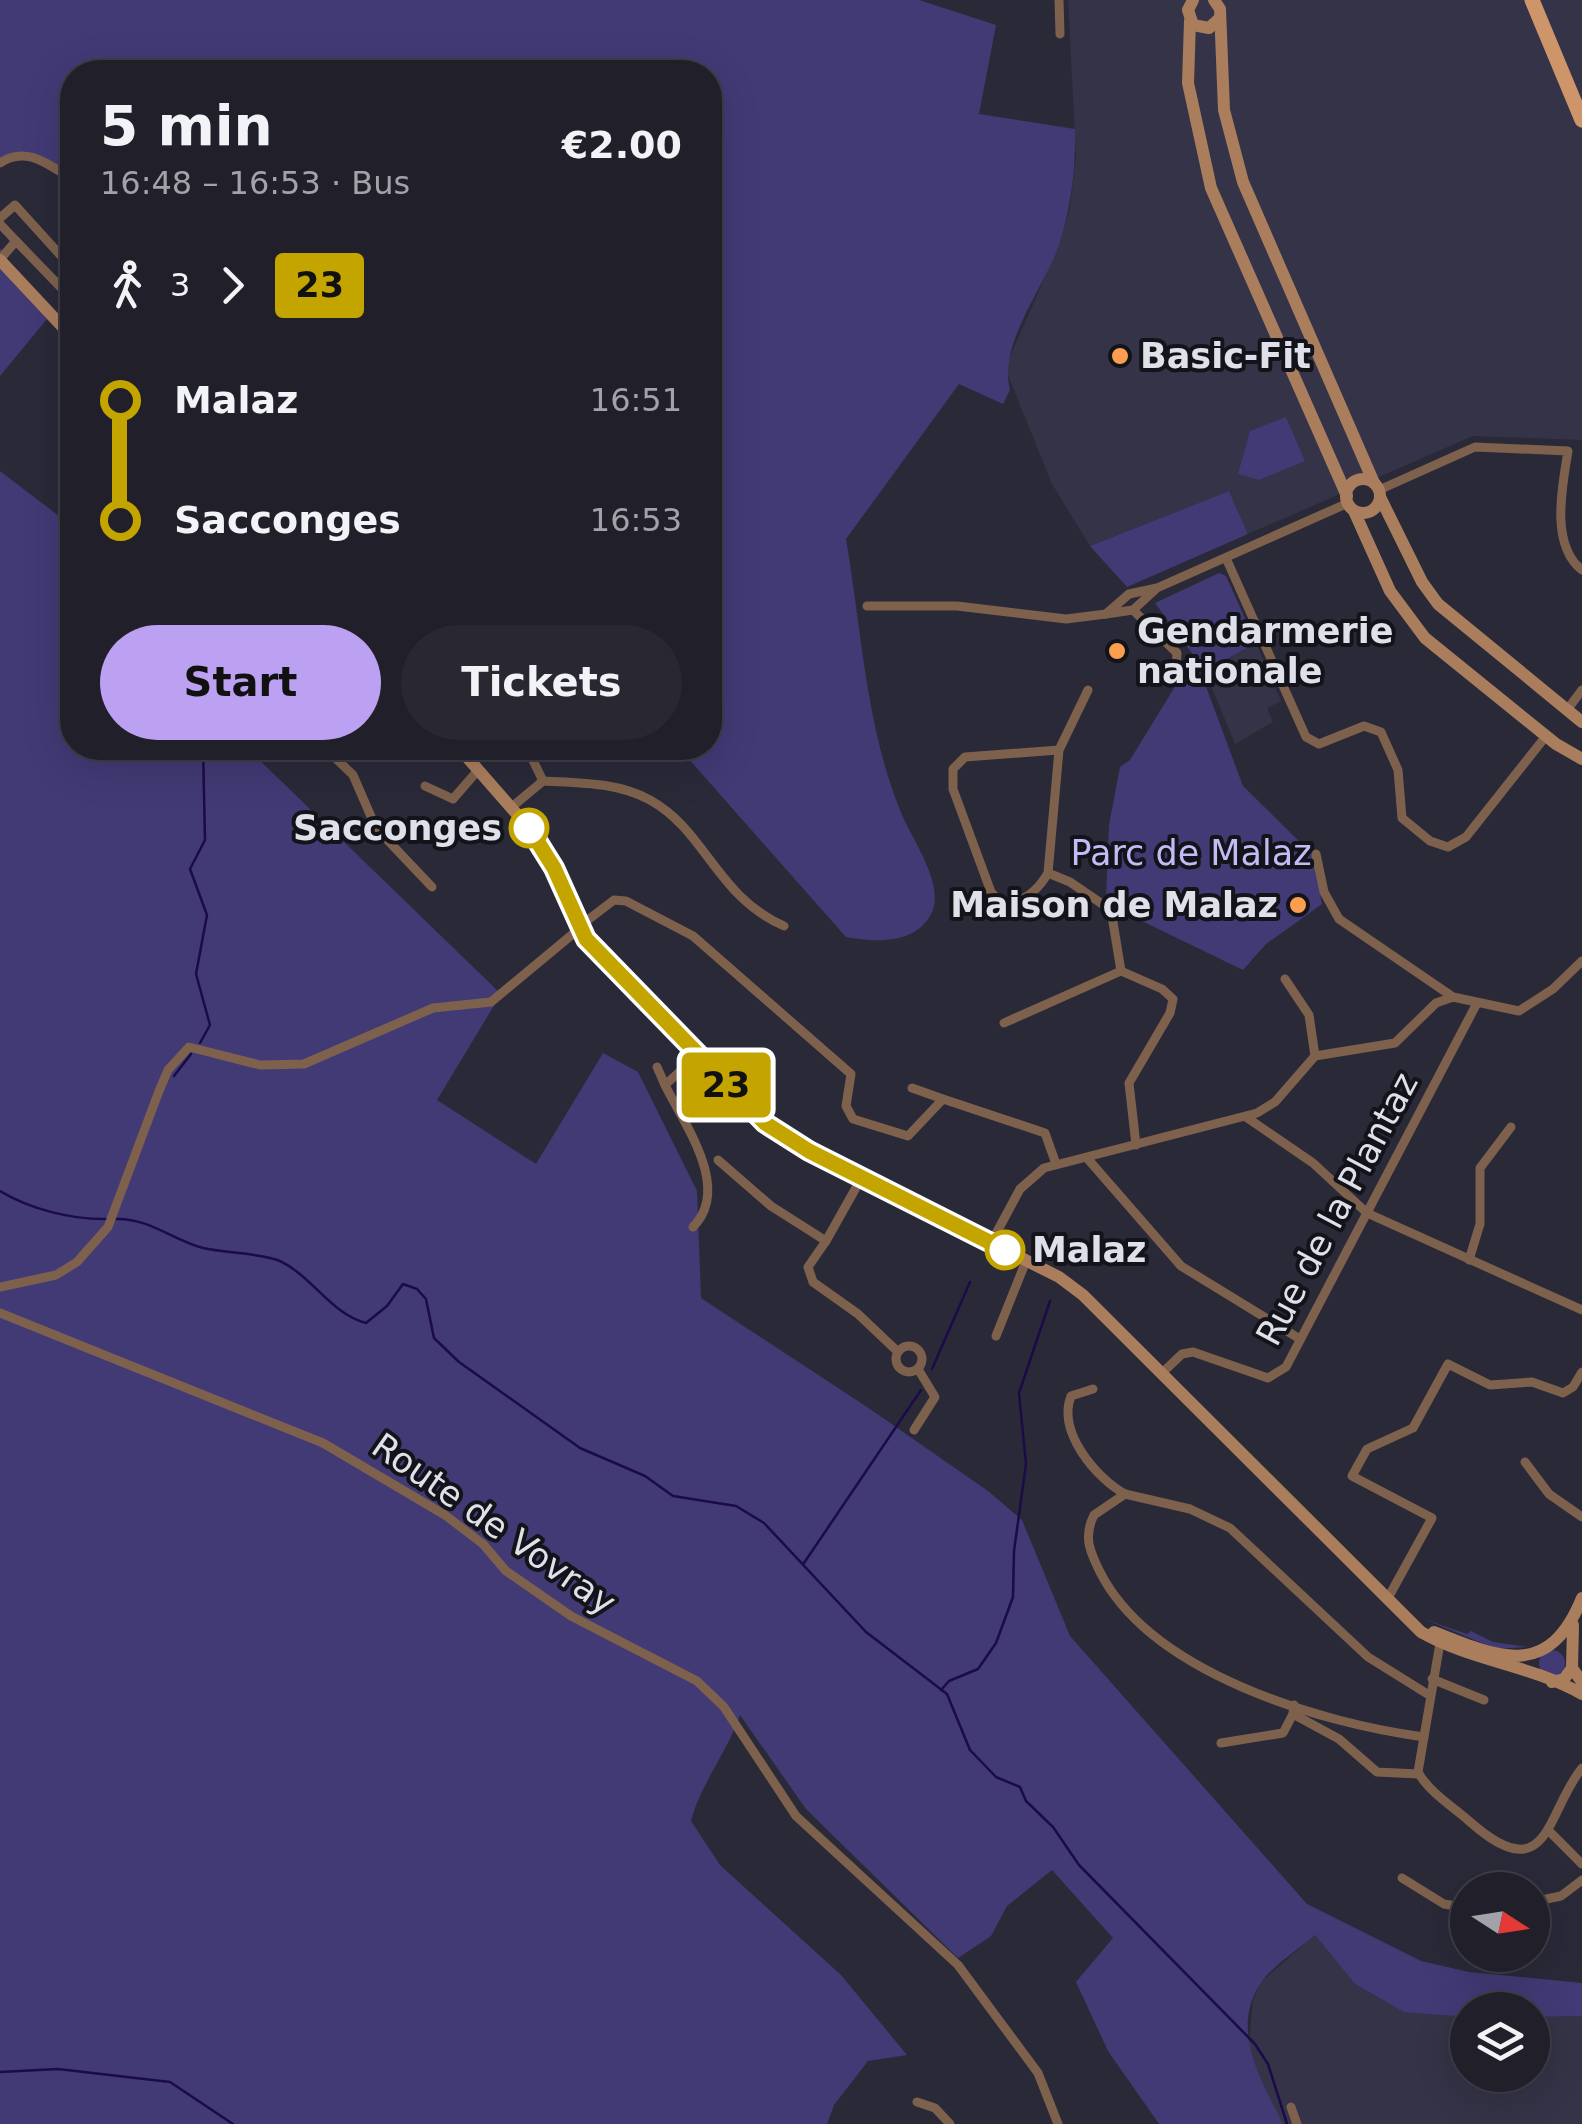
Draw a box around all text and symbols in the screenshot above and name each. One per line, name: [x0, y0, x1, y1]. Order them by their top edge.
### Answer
text: 5 min: [100, 94, 273, 158]
text: €2.00: [562, 123, 682, 167]
text: 16:48 – 16:53 · Bus: [100, 164, 410, 202]
icon: walk: [100, 258, 155, 313]
icon: forward: [205, 258, 260, 313]
text: 23: [295, 265, 344, 305]
text: 3: [170, 266, 190, 304]
place label: Basic-Fit: [1140, 336, 1311, 376]
marker: Basic-Fit: [1109, 345, 1131, 367]
text: Malaz: [174, 378, 298, 422]
text: 16:51: [590, 381, 682, 419]
text: Sacconges: [174, 498, 401, 542]
text: 16:53: [590, 501, 682, 539]
place label: Gendarmerie nationale: [1137, 611, 1394, 691]
button: Start: [100, 625, 381, 740]
button: Tickets: [401, 625, 682, 740]
marker: Gendarmerie nationale: [1106, 640, 1128, 662]
place label: Sacconges: [293, 808, 502, 848]
marker: Sacconges: [510, 809, 548, 847]
park label: Parc de Malaz: [1070, 833, 1312, 873]
place label: Maison de Malaz: [950, 885, 1278, 925]
marker: Maison de Malaz: [1287, 894, 1309, 916]
line badge: 23: [681, 1052, 771, 1118]
text: 23: [702, 1065, 750, 1105]
street label: Rue de la Plantaz: [1248, 1066, 1426, 1352]
place label: Malaz: [1032, 1230, 1146, 1270]
marker: Malaz: [986, 1231, 1024, 1269]
street label: Route de Vovray: [365, 1425, 623, 1623]
north arrow: [1450, 1872, 1550, 1972]
map controls: [1450, 1872, 1550, 2092]
button: layers: [1450, 1992, 1550, 2092]

